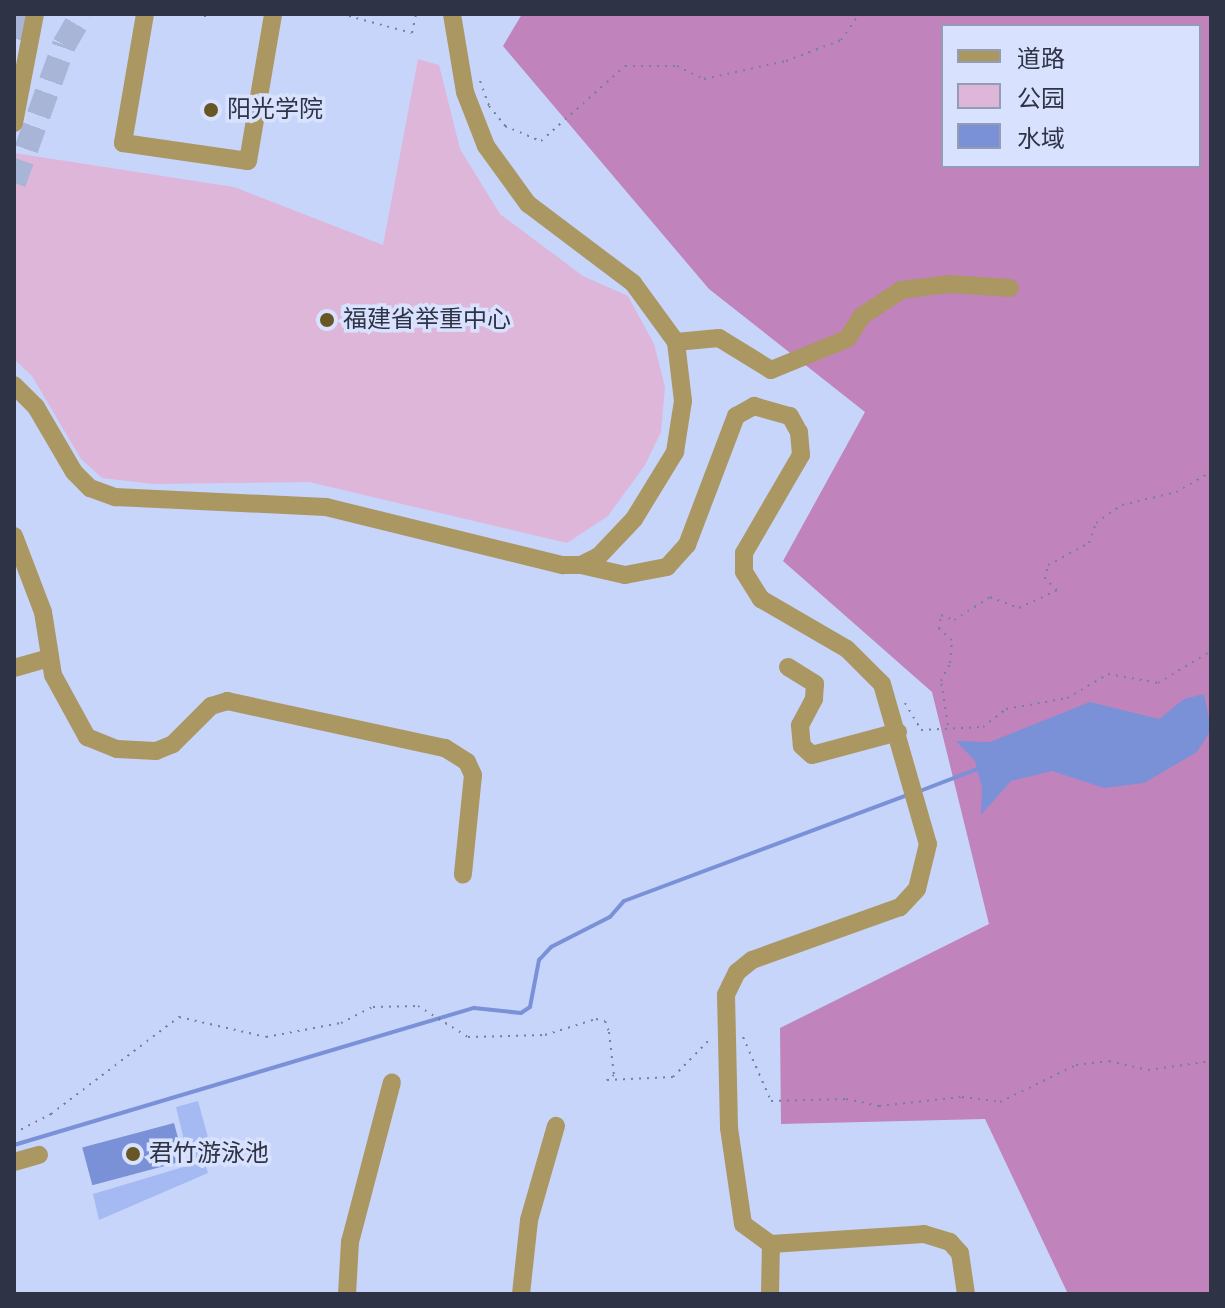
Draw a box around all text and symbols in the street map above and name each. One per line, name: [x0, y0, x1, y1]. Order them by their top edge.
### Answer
legend: [941, 24, 1201, 168]
text: 道路: [1017, 45, 1065, 73]
text: 公园: [1017, 85, 1065, 113]
place label: 阳光学院: [227, 96, 323, 124]
marker: 阳光学院: [202, 101, 220, 119]
text: 水域: [1017, 125, 1065, 153]
place label: 福建省举重中心: [343, 306, 511, 334]
marker: 福建省举重中心: [318, 311, 336, 329]
place label: 君竹游泳池: [149, 1140, 269, 1168]
marker: 君竹游泳池: [124, 1145, 142, 1163]

